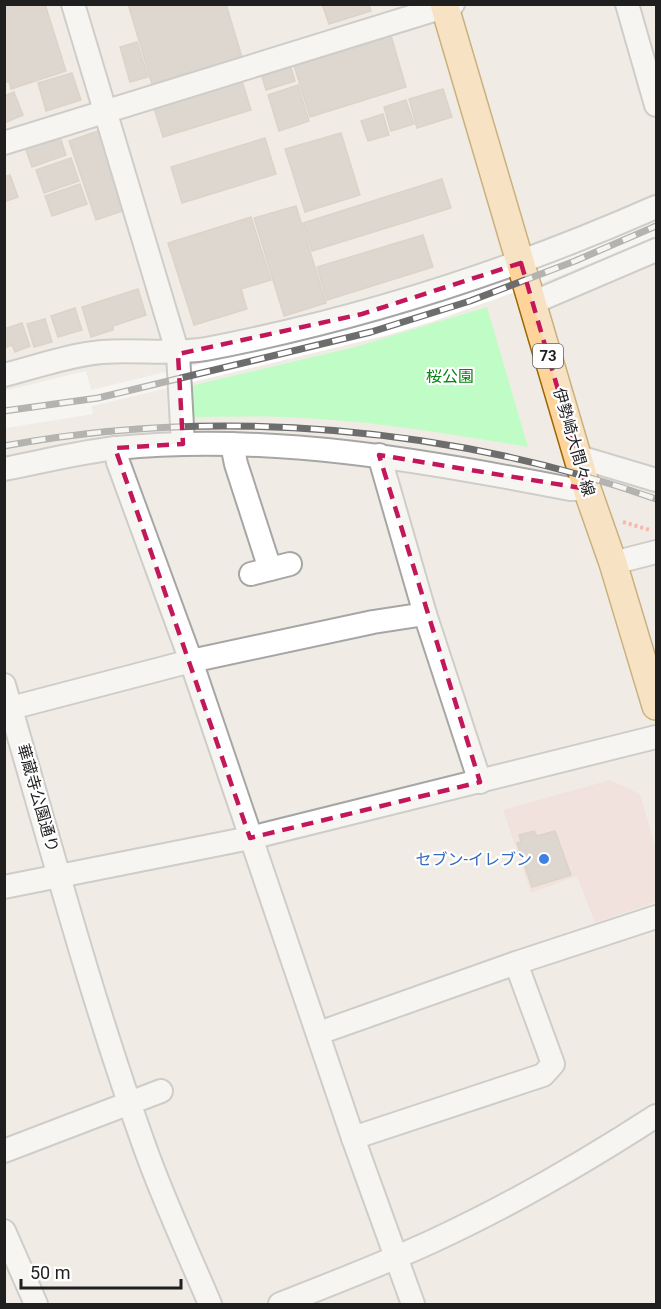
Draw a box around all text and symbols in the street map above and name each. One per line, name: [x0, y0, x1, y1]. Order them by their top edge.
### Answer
road number: 73: [533, 344, 563, 368]
park label: 桜公園: [426, 367, 474, 386]
street label: 伊勢崎大間々線: [549, 386, 599, 498]
street label: 華蔵寺公園通り: [13, 742, 63, 854]
place label: セブン-イレブン: [416, 850, 532, 869]
marker: セブン-イレブン: [537, 852, 551, 866]
scale bar: [21, 1252, 182, 1290]
text: 50 m: [30, 1262, 70, 1283]

